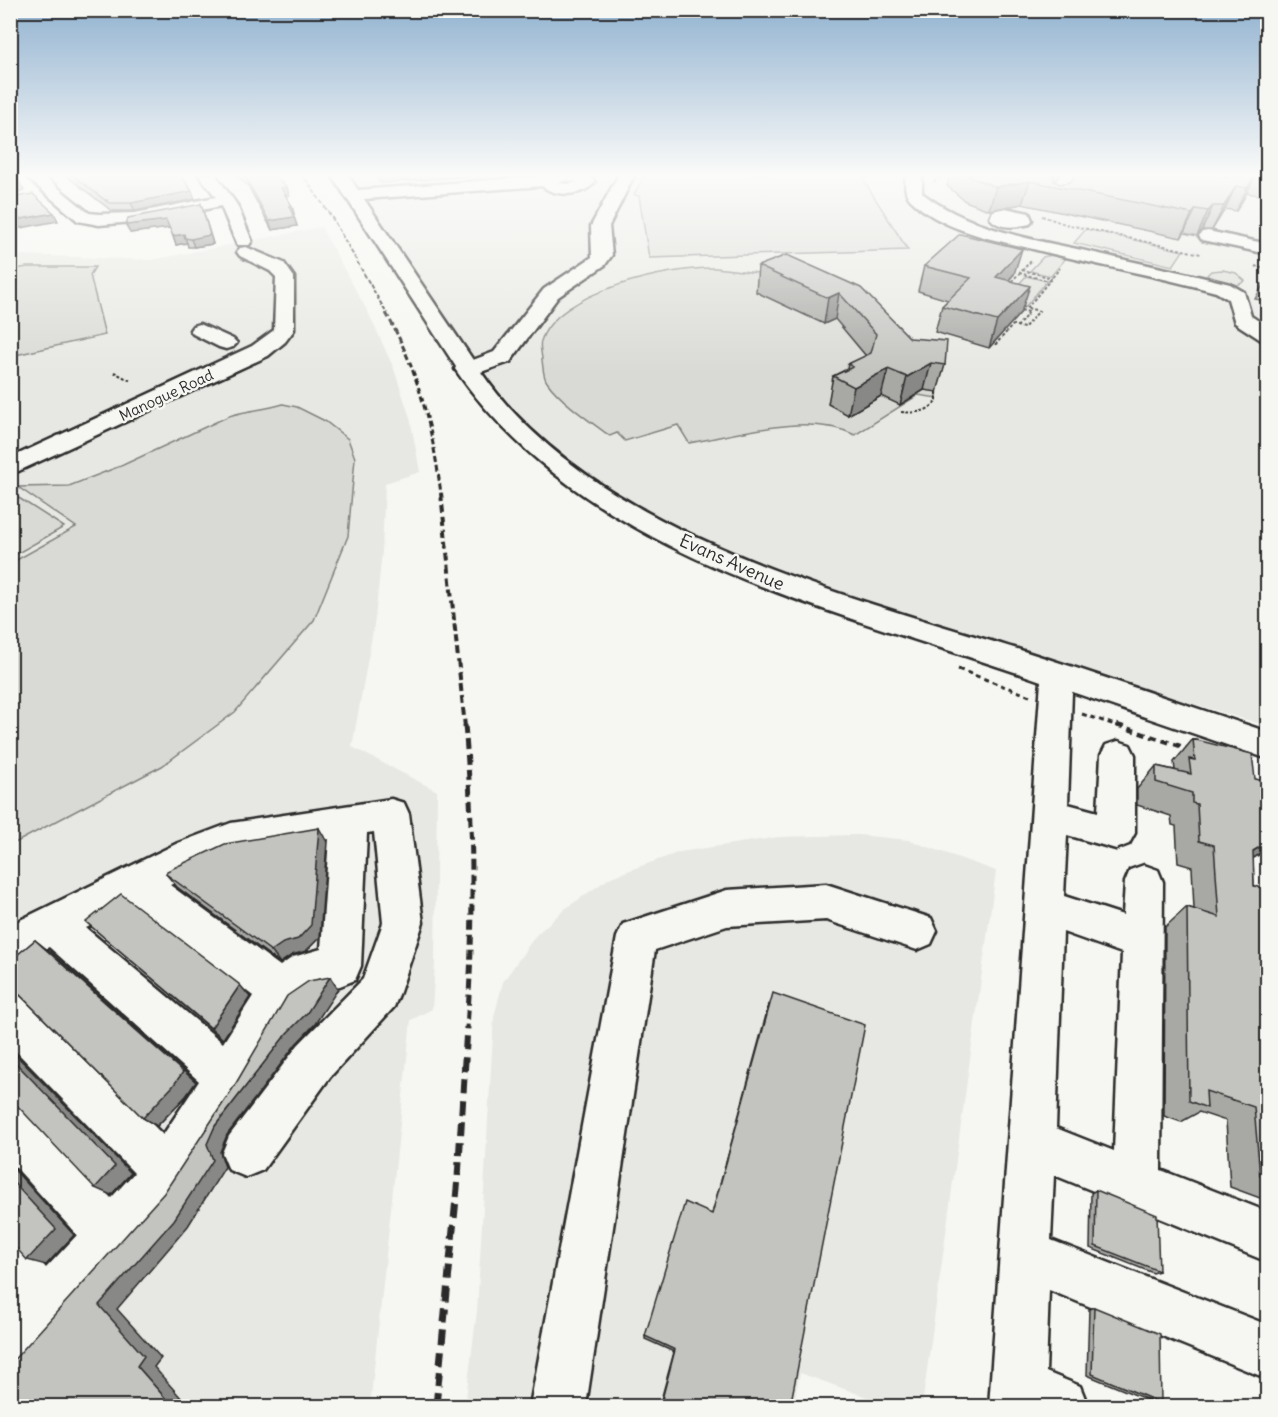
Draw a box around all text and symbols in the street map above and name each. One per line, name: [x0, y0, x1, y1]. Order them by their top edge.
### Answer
street label: Manogue Road: [116, 365, 216, 425]
street label: Evans Avenue: [676, 529, 788, 595]

